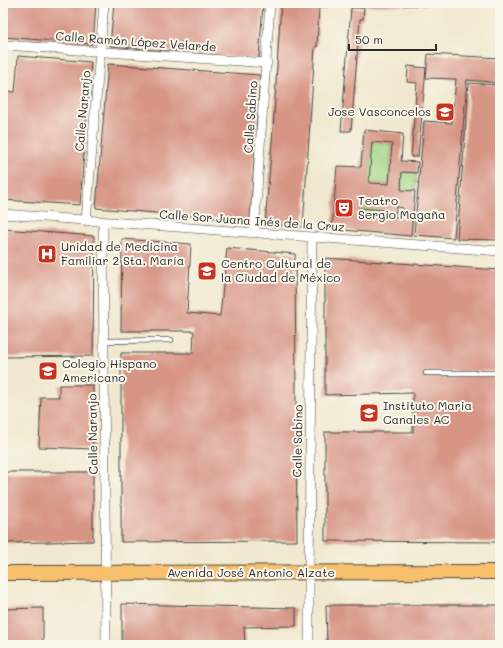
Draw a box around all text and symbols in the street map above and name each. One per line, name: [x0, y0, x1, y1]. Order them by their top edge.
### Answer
scale bar: [349, 26, 436, 52]
street label: Calle Ramón López Velarde: [55, 27, 217, 55]
text: 50 m: [355, 31, 383, 47]
street label: Calle Naranjo: [71, 70, 94, 152]
street label: Calle Sabino: [239, 80, 261, 154]
school or university icon: Jose Vasconcelos: [434, 101, 456, 123]
place label: Jose Vasconcelos: [328, 103, 431, 119]
place label: Teatro Sergio Magaña: [358, 192, 445, 222]
theatre icon: Teatro Sergio Magaña: [333, 197, 355, 219]
street label: Calle Sor Juana Inés de la Cruz: [159, 206, 346, 234]
place label: Unidad de Medicina Familiar 2 Sta. María: [61, 238, 184, 268]
hospital icon: Unidad de Medicina Familiar 2 Sta. María: [36, 243, 58, 265]
place label: Centro Cultural de la Ciudad de México: [221, 255, 341, 285]
school or university icon: Centro Cultural de la Ciudad de México: [196, 260, 218, 282]
place label: Colegio Hispano Americano: [62, 355, 156, 385]
school or university icon: Colegio Hispano Americano: [37, 360, 59, 382]
street label: Calle Naranjo: [83, 393, 101, 475]
place label: Instituto Maria Canales AC: [383, 397, 472, 427]
school or university icon: Instituto Maria Canales AC: [358, 402, 380, 424]
street label: Calle Sabino: [288, 405, 306, 477]
street label: Avenida José Antonio Alzate: [167, 564, 335, 580]

